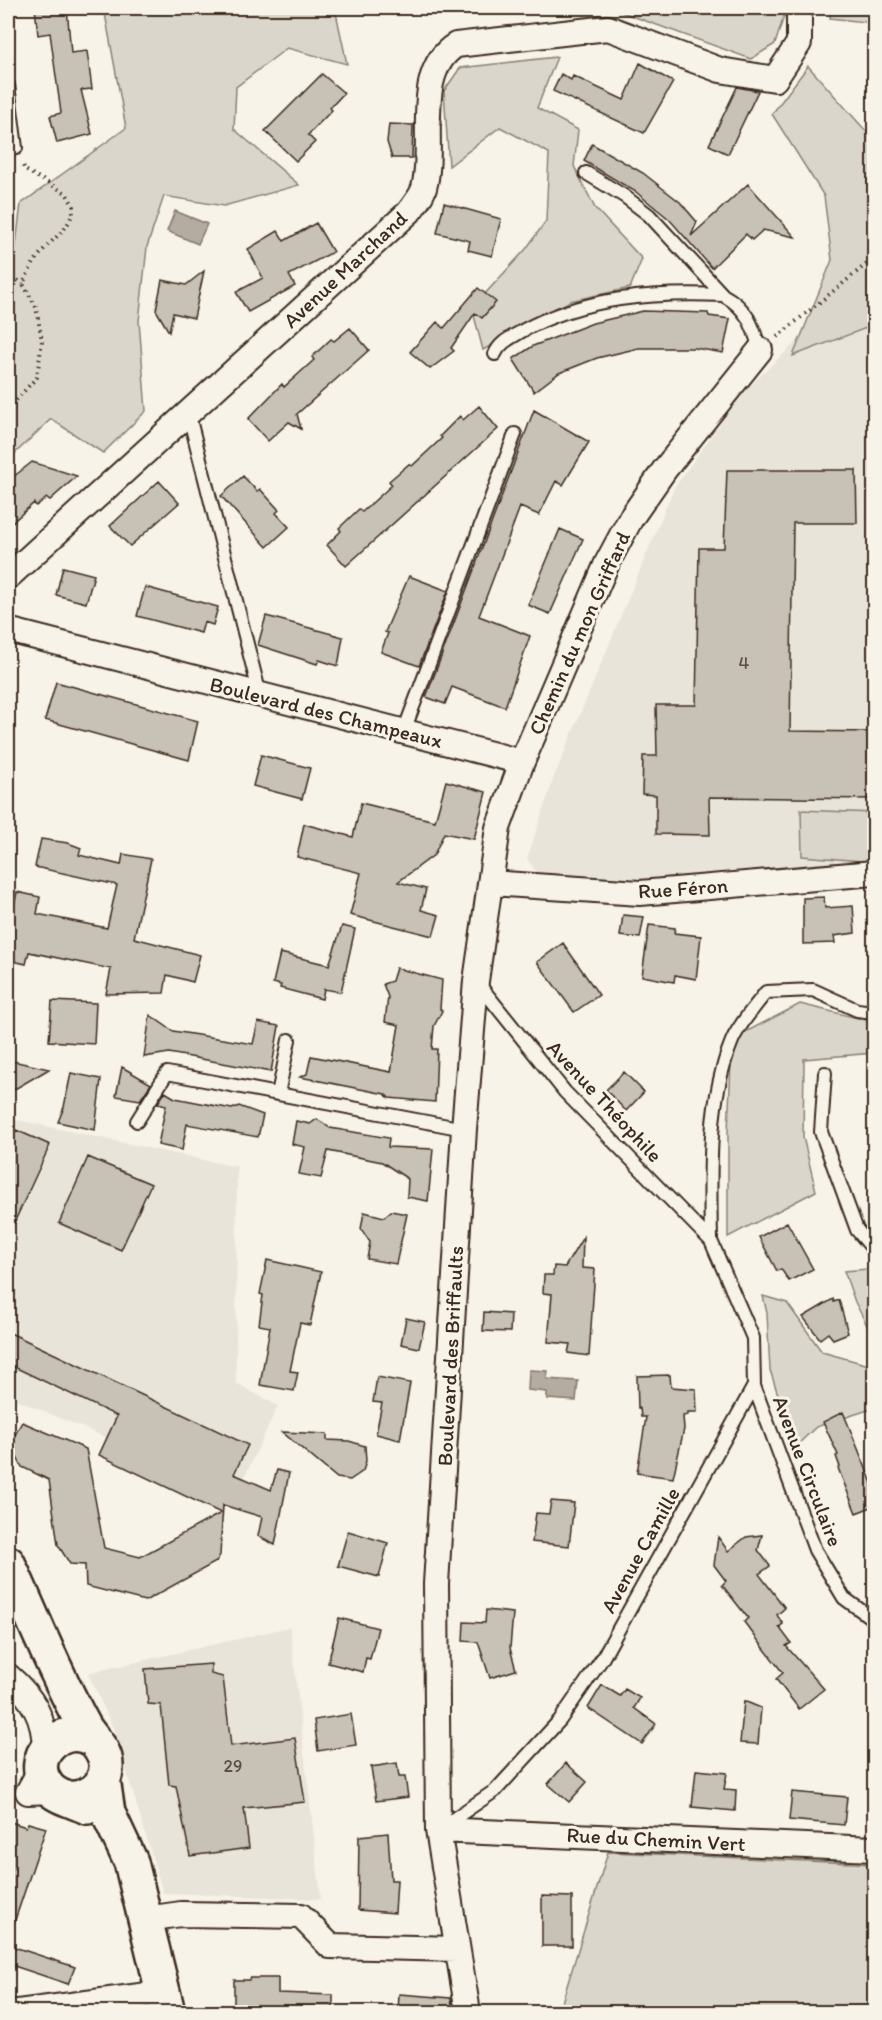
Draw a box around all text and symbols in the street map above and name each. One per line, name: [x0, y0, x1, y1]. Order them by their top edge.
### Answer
street label: Avenue Marchand: [278, 205, 413, 333]
street label: Chemin du mon Griffard: [523, 527, 635, 738]
house number: 4: [739, 652, 750, 674]
street label: Boulevard des Champeaux: [207, 671, 445, 753]
street label: Rue Féron: [637, 872, 729, 904]
street label: Avenue Théophile: [542, 1035, 668, 1167]
street label: Boulevard des Briffaults: [432, 1245, 468, 1467]
street label: Avenue Circulaire: [768, 1392, 848, 1550]
street label: Avenue Camille: [595, 1483, 685, 1617]
house number: 29: [224, 1755, 242, 1777]
street label: Rue du Chemin Vert: [566, 1822, 746, 1856]

